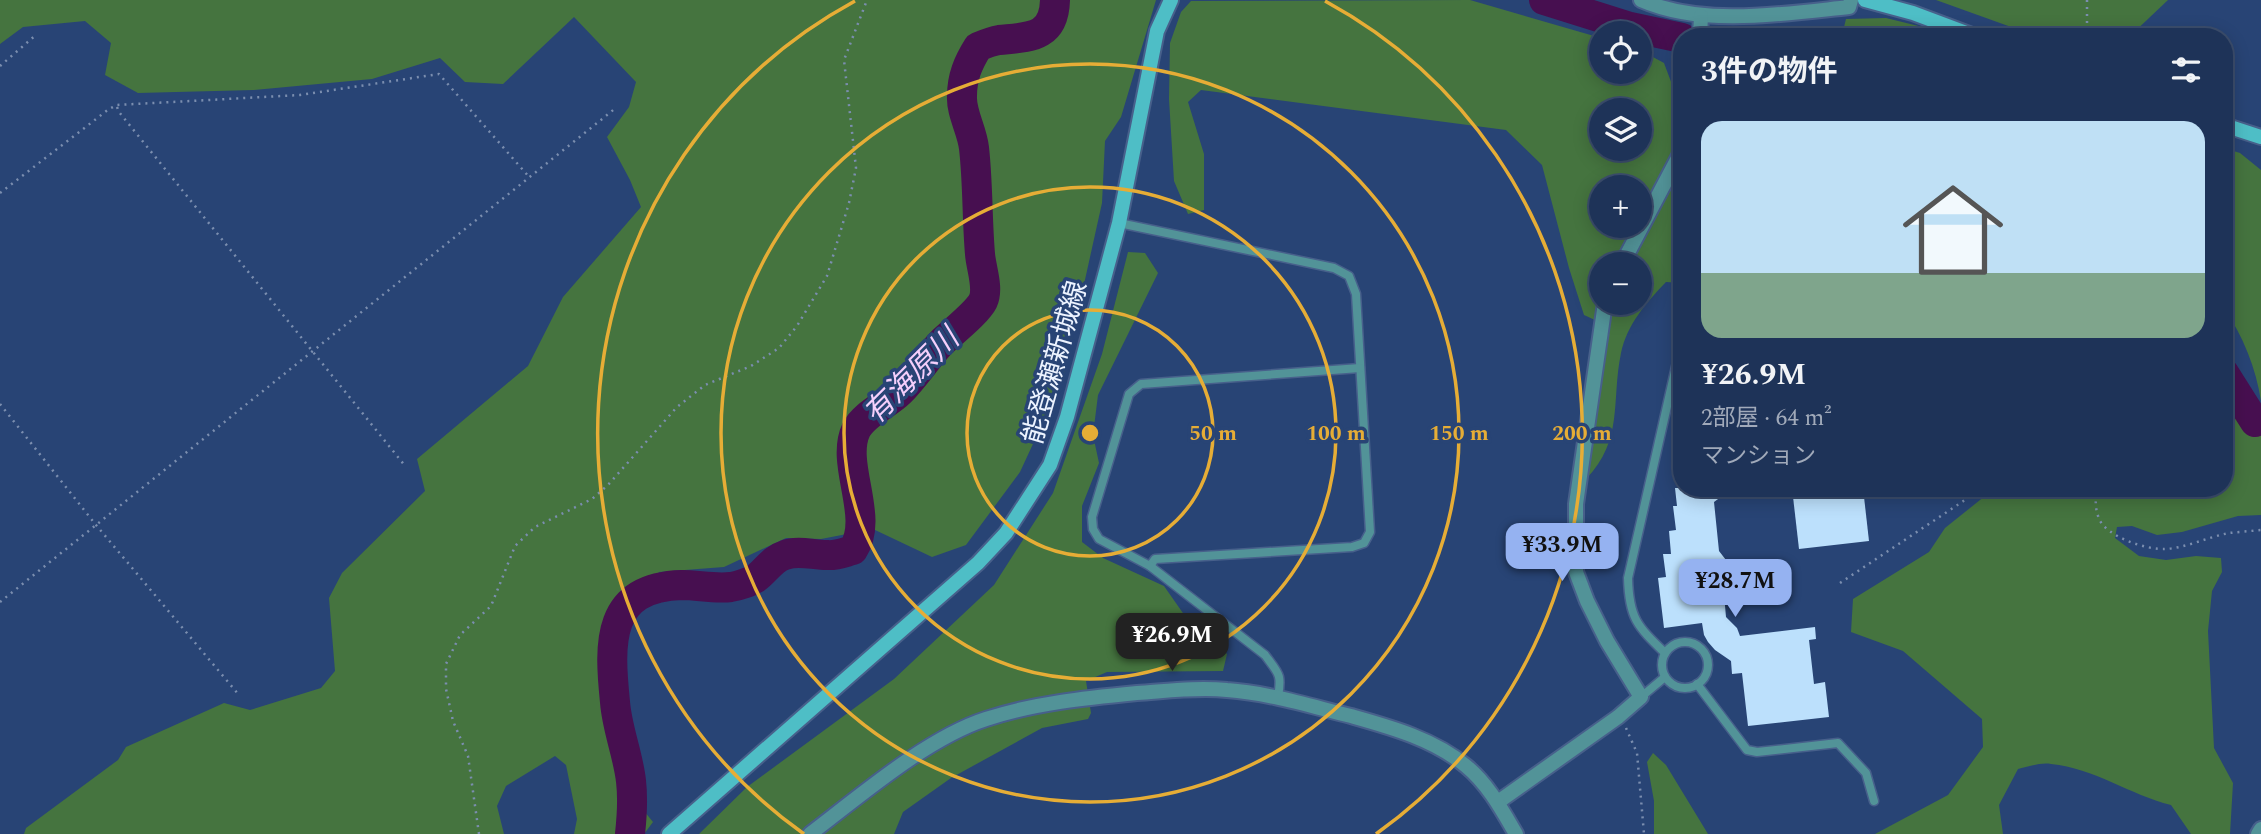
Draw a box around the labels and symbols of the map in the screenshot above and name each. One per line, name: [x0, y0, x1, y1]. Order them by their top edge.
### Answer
street label: 能登瀬新城線: [1012, 276, 1099, 449]
water label: 有海原川: [853, 316, 973, 435]
text: 50 m: [1189, 418, 1237, 450]
text: 100 m: [1306, 418, 1366, 450]
text: 150 m: [1429, 418, 1489, 450]
text: 200 m: [1552, 418, 1612, 450]
centre of rings: [1078, 421, 1102, 445]
pin: ¥33.9M: [1505, 524, 1619, 583]
pin: ¥28.7M: [1678, 560, 1792, 619]
pin: ¥26.9M: [1115, 614, 1229, 673]

